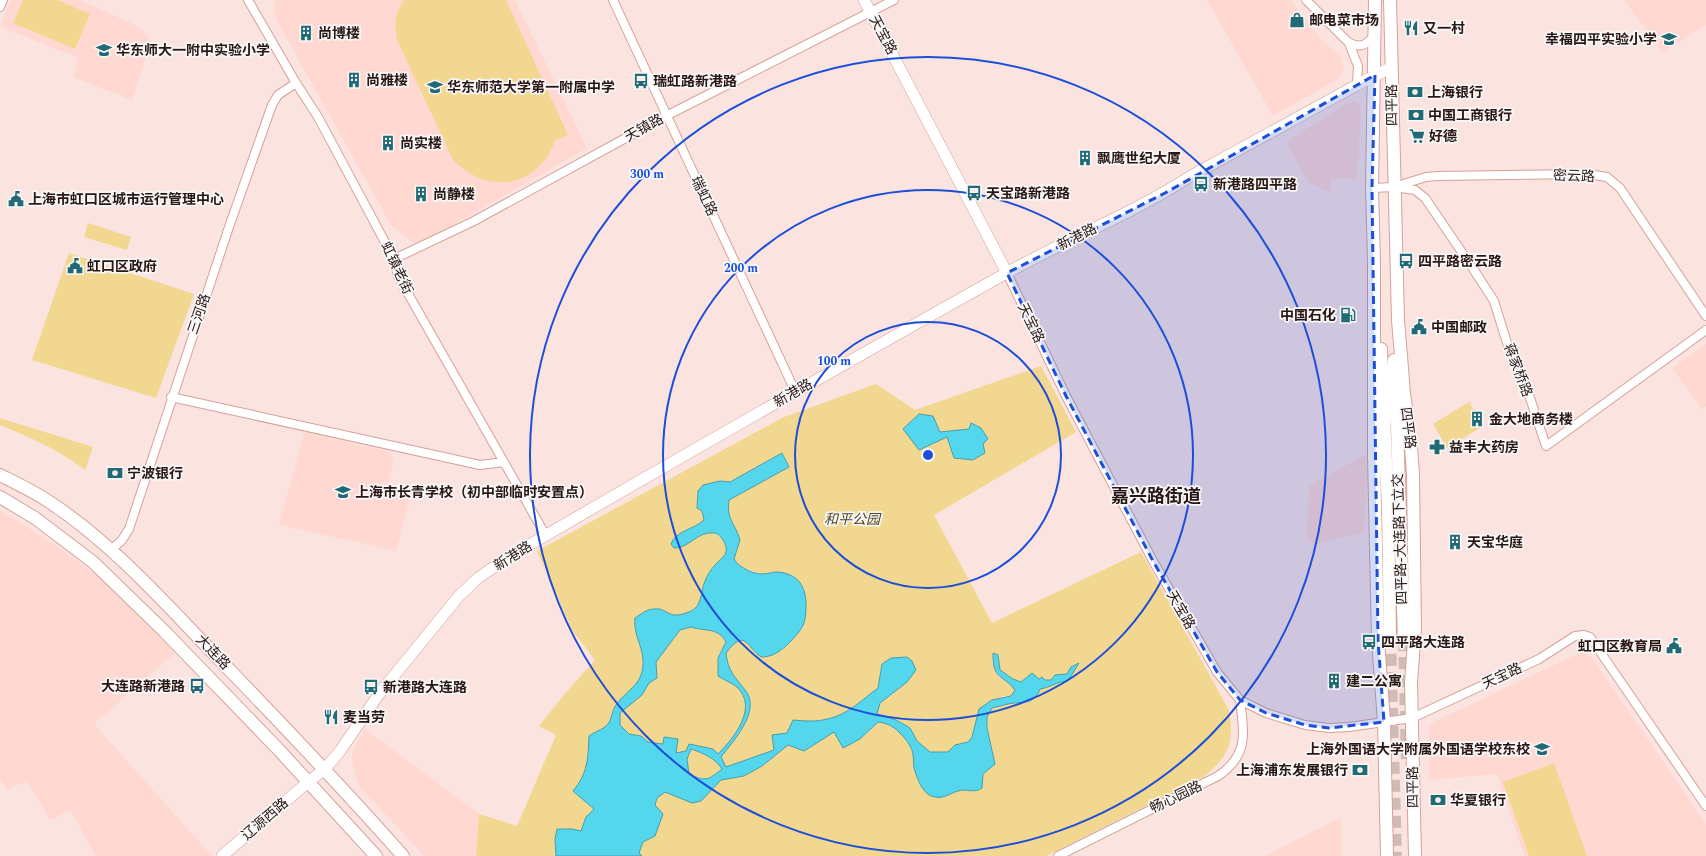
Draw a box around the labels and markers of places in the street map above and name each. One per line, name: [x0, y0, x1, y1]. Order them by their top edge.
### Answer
place label: 邮电菜市场: [1309, 10, 1379, 31]
shop icon: 邮电菜市场: [1288, 11, 1306, 29]
place label: 又一村: [1423, 18, 1465, 39]
restaurant icon: 又一村: [1402, 19, 1420, 37]
place label: 尚博楼: [318, 23, 360, 44]
building icon: 尚博楼: [297, 24, 315, 42]
place label: 幸福四平实验小学: [1545, 29, 1657, 50]
school or university icon: 幸福四平实验小学: [1660, 30, 1678, 48]
place label: 华东师大一附中实验小学: [116, 40, 270, 61]
school or university icon: 华东师大一附中实验小学: [95, 41, 113, 59]
place label: 尚雅楼: [366, 70, 408, 91]
building icon: 尚雅楼: [345, 71, 363, 89]
place label: 瑞虹路新港路: [653, 71, 737, 92]
bus stop icon: 瑞虹路新港路: [632, 72, 650, 90]
place label: 华东师范大学第一附属中学: [447, 77, 615, 98]
school or university icon: 华东师范大学第一附属中学: [426, 78, 444, 96]
place label: 上海银行: [1427, 82, 1483, 103]
bank icon: 上海银行: [1406, 83, 1424, 101]
place label: 中国工商银行: [1428, 105, 1512, 126]
bank icon: 中国工商银行: [1407, 106, 1425, 124]
place label: 好德: [1429, 126, 1457, 147]
supermarket icon: 好德: [1408, 127, 1426, 145]
place label: 尚实楼: [400, 133, 442, 154]
building icon: 尚实楼: [379, 134, 397, 152]
place label: 飘鹰世纪大厦: [1097, 148, 1181, 169]
building icon: 飘鹰世纪大厦: [1076, 149, 1094, 167]
place label: 新港路四平路: [1213, 174, 1297, 195]
bus stop icon: 新港路四平路: [1192, 175, 1210, 193]
place label: 天宝路新港路: [986, 183, 1070, 204]
place label: 尚静楼: [433, 184, 475, 205]
bus stop icon: 天宝路新港路: [965, 184, 983, 202]
building icon: 尚静楼: [412, 185, 430, 203]
place label: 上海市虹口区城市运行管理中心: [28, 189, 224, 210]
public building icon: 上海市虹口区城市运行管理中心: [7, 190, 25, 208]
place label: 四平路密云路: [1418, 251, 1502, 272]
bus stop icon: 四平路密云路: [1397, 252, 1415, 270]
place label: 虹口区政府: [87, 256, 157, 277]
public building icon: 虹口区政府: [66, 257, 84, 275]
place label: 中国石化: [1280, 305, 1336, 326]
fuel station icon: 中国石化: [1339, 306, 1357, 324]
place label: 中国邮政: [1431, 317, 1487, 338]
public building icon: 中国邮政: [1410, 318, 1428, 336]
place label: 金大地商务楼: [1489, 409, 1573, 430]
building icon: 金大地商务楼: [1468, 410, 1486, 428]
place label: 益丰大药房: [1449, 437, 1519, 458]
pharmacy icon: 益丰大药房: [1428, 438, 1446, 456]
centre of rings: [921, 448, 935, 462]
place label: 宁波银行: [127, 463, 183, 484]
bank icon: 宁波银行: [106, 464, 124, 482]
place label: 上海市长青学校（初中部临时安置点）: [355, 482, 593, 503]
school or university icon: 上海市长青学校（初中部临时安置点）: [334, 483, 352, 501]
place label: 天宝华庭: [1467, 532, 1523, 553]
building icon: 天宝华庭: [1446, 533, 1464, 551]
place label: 四平路大连路: [1381, 632, 1465, 653]
bus stop icon: 四平路大连路: [1360, 633, 1378, 651]
place label: 虹口区教育局: [1578, 636, 1662, 657]
public building icon: 虹口区教育局: [1665, 637, 1683, 655]
place label: 建二公寓: [1346, 671, 1402, 692]
building icon: 建二公寓: [1325, 672, 1343, 690]
place label: 大连路新港路: [101, 676, 185, 697]
bus stop icon: 大连路新港路: [188, 677, 206, 695]
place label: 新港路大连路: [383, 677, 467, 698]
bus stop icon: 新港路大连路: [362, 678, 380, 696]
place label: 麦当劳: [343, 707, 385, 728]
restaurant icon: 麦当劳: [322, 708, 340, 726]
place label: 上海外国语大学附属外国语学校东校: [1306, 739, 1530, 760]
school or university icon: 上海外国语大学附属外国语学校东校: [1533, 740, 1551, 758]
place label: 上海浦东发展银行: [1236, 760, 1348, 781]
bank icon: 上海浦东发展银行: [1351, 761, 1369, 779]
place label: 华夏银行: [1450, 790, 1506, 811]
bank icon: 华夏银行: [1429, 791, 1447, 809]

